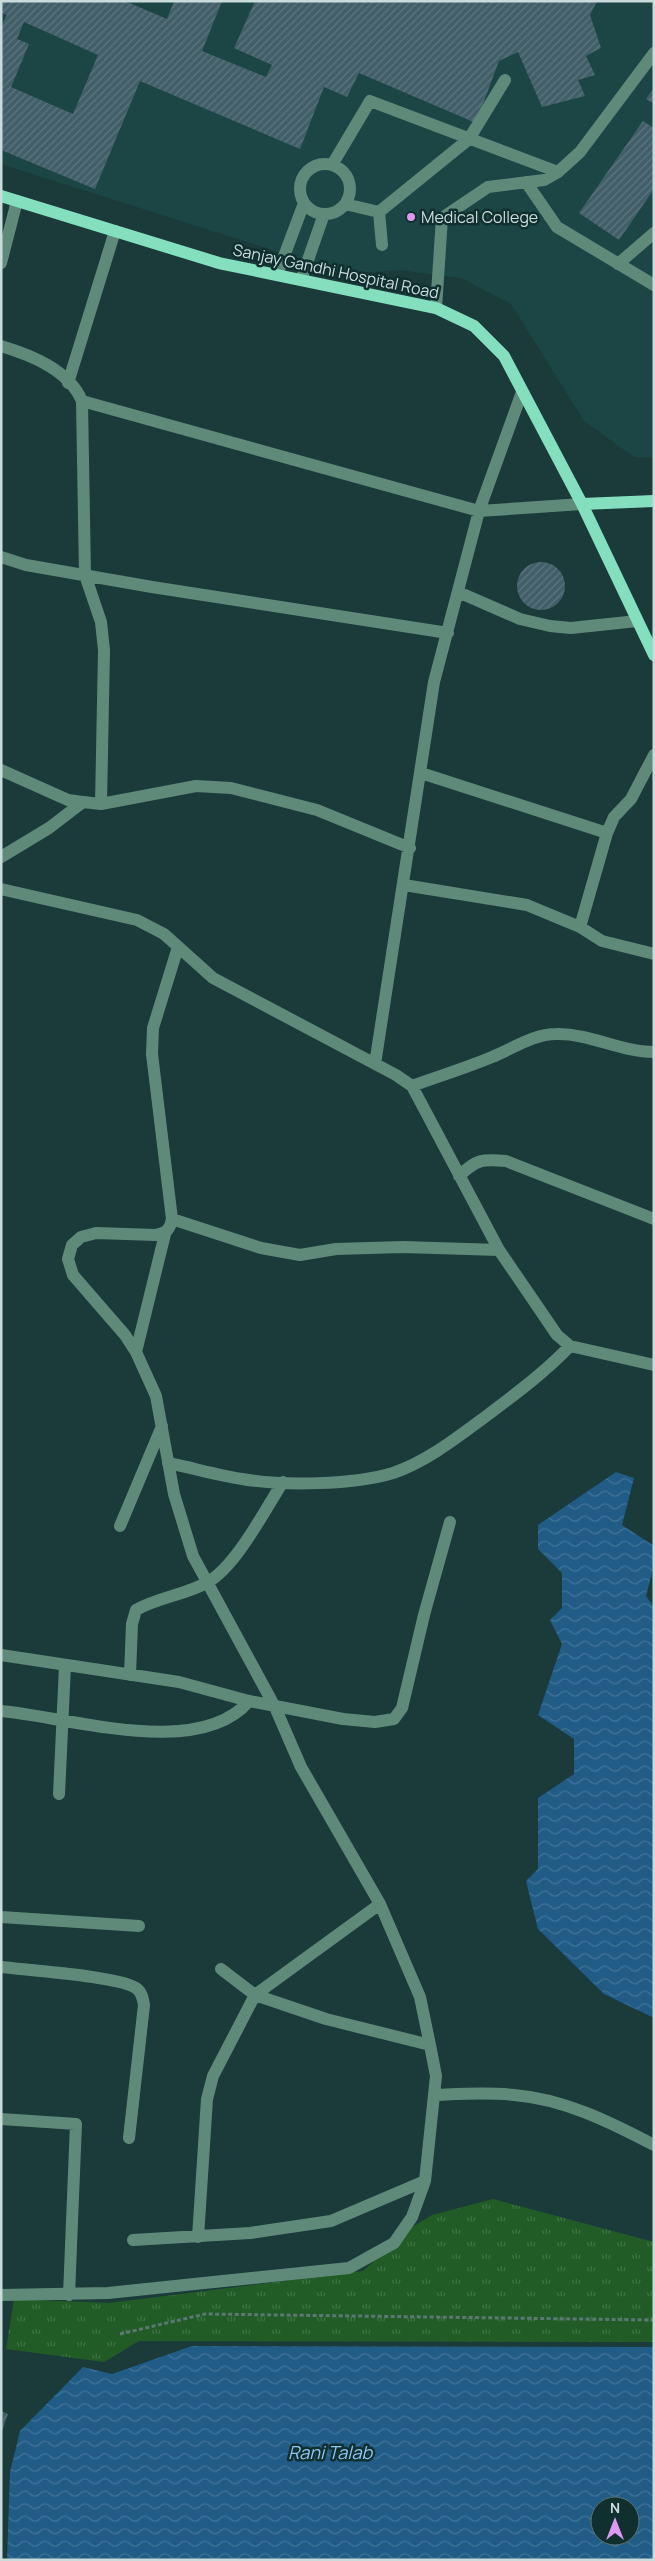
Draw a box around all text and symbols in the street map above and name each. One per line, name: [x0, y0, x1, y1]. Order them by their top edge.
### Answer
place label: Medical College: [421, 206, 538, 228]
marker: Medical College: [405, 211, 417, 223]
street label: Sanjay Gandhi Hospital Road: [231, 238, 441, 304]
water label: Rani Talab: [288, 2440, 373, 2464]
north arrow: [590, 2496, 640, 2546]
text: N: [610, 2498, 620, 2517]

